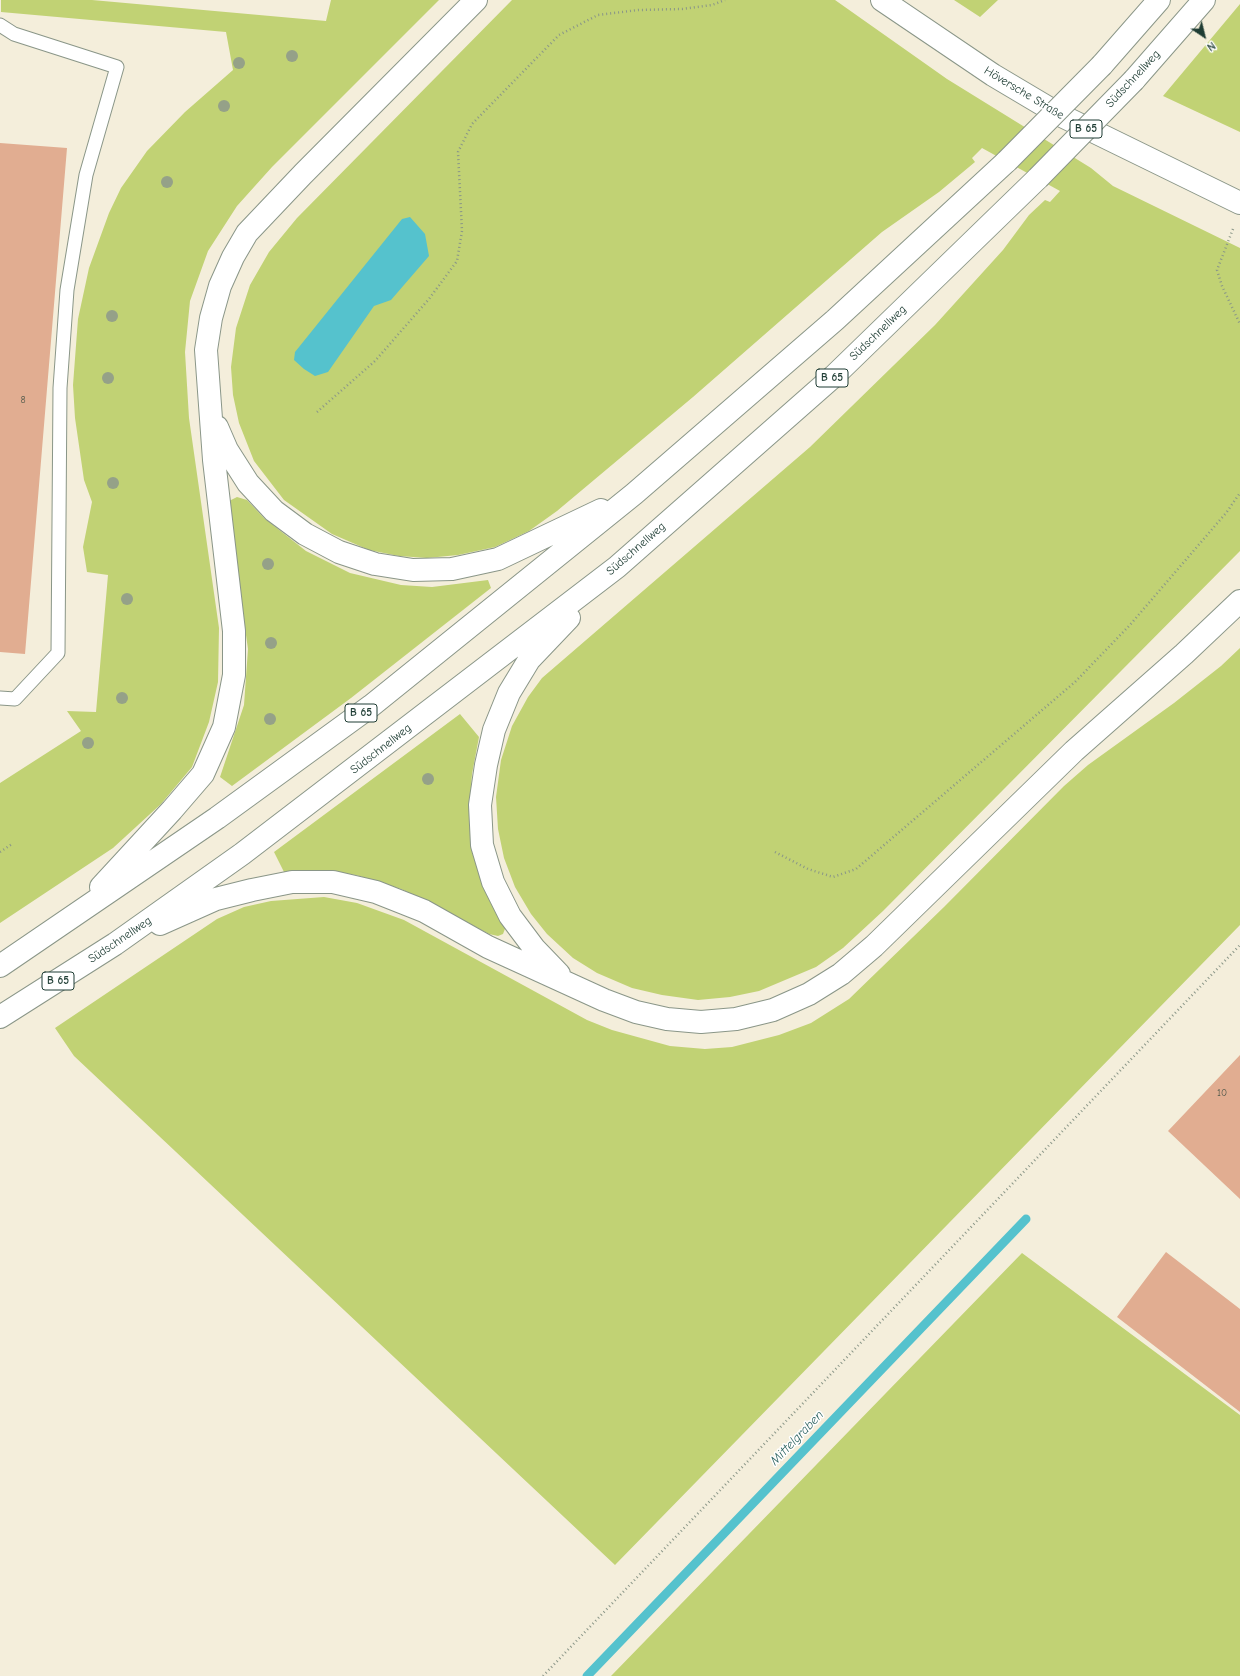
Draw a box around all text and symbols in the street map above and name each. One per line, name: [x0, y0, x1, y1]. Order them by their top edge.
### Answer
north arrow: [1184, 16, 1224, 56]
text: N: [1204, 39, 1218, 54]
street label: Südschnellweg: [1103, 47, 1163, 111]
street label: Höversche Straße: [981, 63, 1067, 123]
road number: B 65: [1070, 120, 1102, 138]
street label: Südschnellweg: [847, 302, 909, 364]
road number: B 65: [816, 369, 848, 387]
house number: 8: [20, 394, 26, 406]
street label: Südschnellweg: [604, 519, 668, 579]
road number: B 65: [345, 704, 377, 722]
street label: Südschnellweg: [348, 721, 414, 777]
street label: Südschnellweg: [85, 913, 155, 967]
road number: B 65: [42, 972, 74, 990]
house number: 10: [1217, 1087, 1227, 1099]
water label: Mittelgraben: [767, 1407, 827, 1469]

